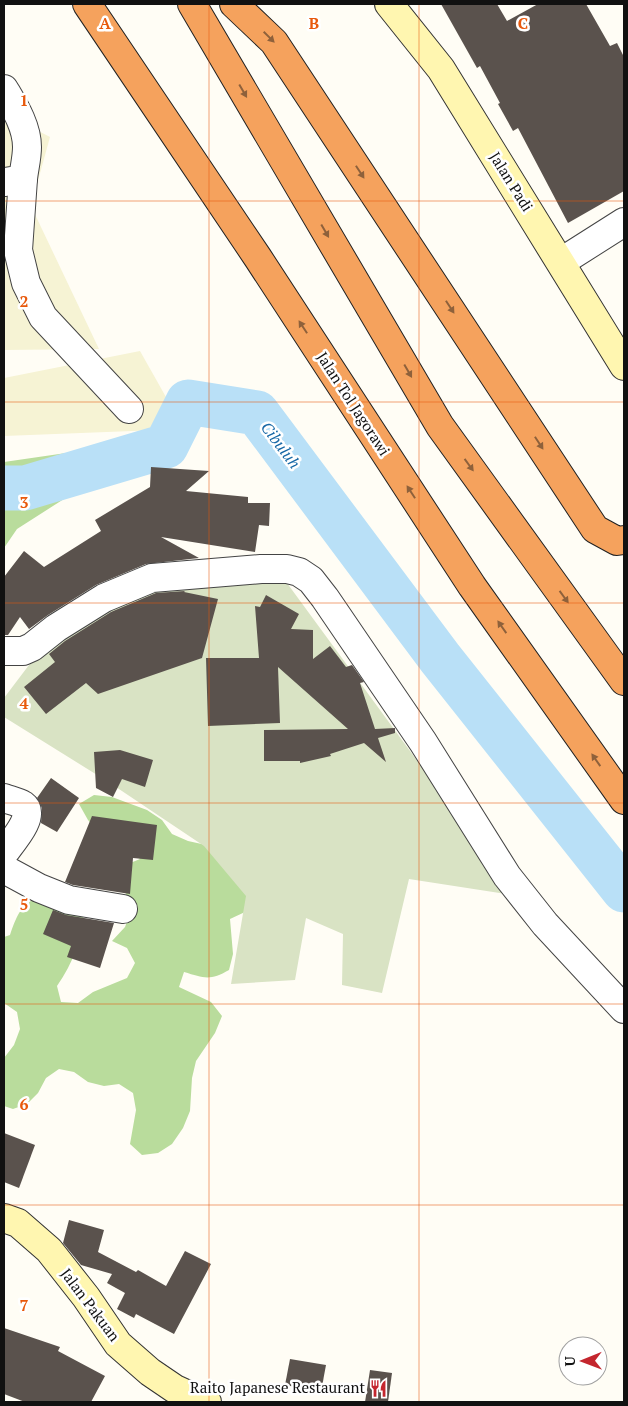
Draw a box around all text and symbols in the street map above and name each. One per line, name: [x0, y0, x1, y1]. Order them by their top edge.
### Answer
text: A: [99, 12, 111, 34]
text: B: [309, 12, 319, 34]
text: C: [518, 12, 528, 34]
one-way arrow: [263, 31, 275, 43]
one-way arrow: [239, 84, 247, 98]
text: 1: [19, 89, 29, 111]
street label: Jalan Padi: [486, 148, 538, 215]
one-way arrow: [355, 165, 365, 178]
one-way arrow: [321, 224, 330, 238]
text: 2: [19, 290, 29, 312]
one-way arrow: [445, 301, 454, 314]
one-way arrow: [298, 321, 308, 334]
street label: Jalan Tol Jagorawi: [313, 348, 395, 459]
one-way arrow: [403, 365, 412, 378]
water label: Cibuluh: [256, 417, 306, 473]
one-way arrow: [534, 436, 544, 450]
one-way arrow: [464, 459, 474, 472]
one-way arrow: [407, 486, 416, 499]
text: 3: [19, 491, 29, 513]
one-way arrow: [559, 590, 569, 604]
one-way arrow: [497, 620, 507, 634]
text: 4: [19, 692, 29, 714]
one-way arrow: [591, 753, 601, 767]
text: 5: [19, 893, 29, 915]
text: 6: [19, 1093, 29, 1115]
street label: Jalan Pakuan: [57, 1264, 125, 1345]
text: 7: [19, 1294, 29, 1316]
north arrow: [558, 1336, 608, 1386]
text: U: [560, 1356, 579, 1366]
place label: Raito Japanese Restaurant: [190, 1377, 365, 1397]
restaurant icon: Raito Japanese Restaurant: [369, 1378, 389, 1398]

